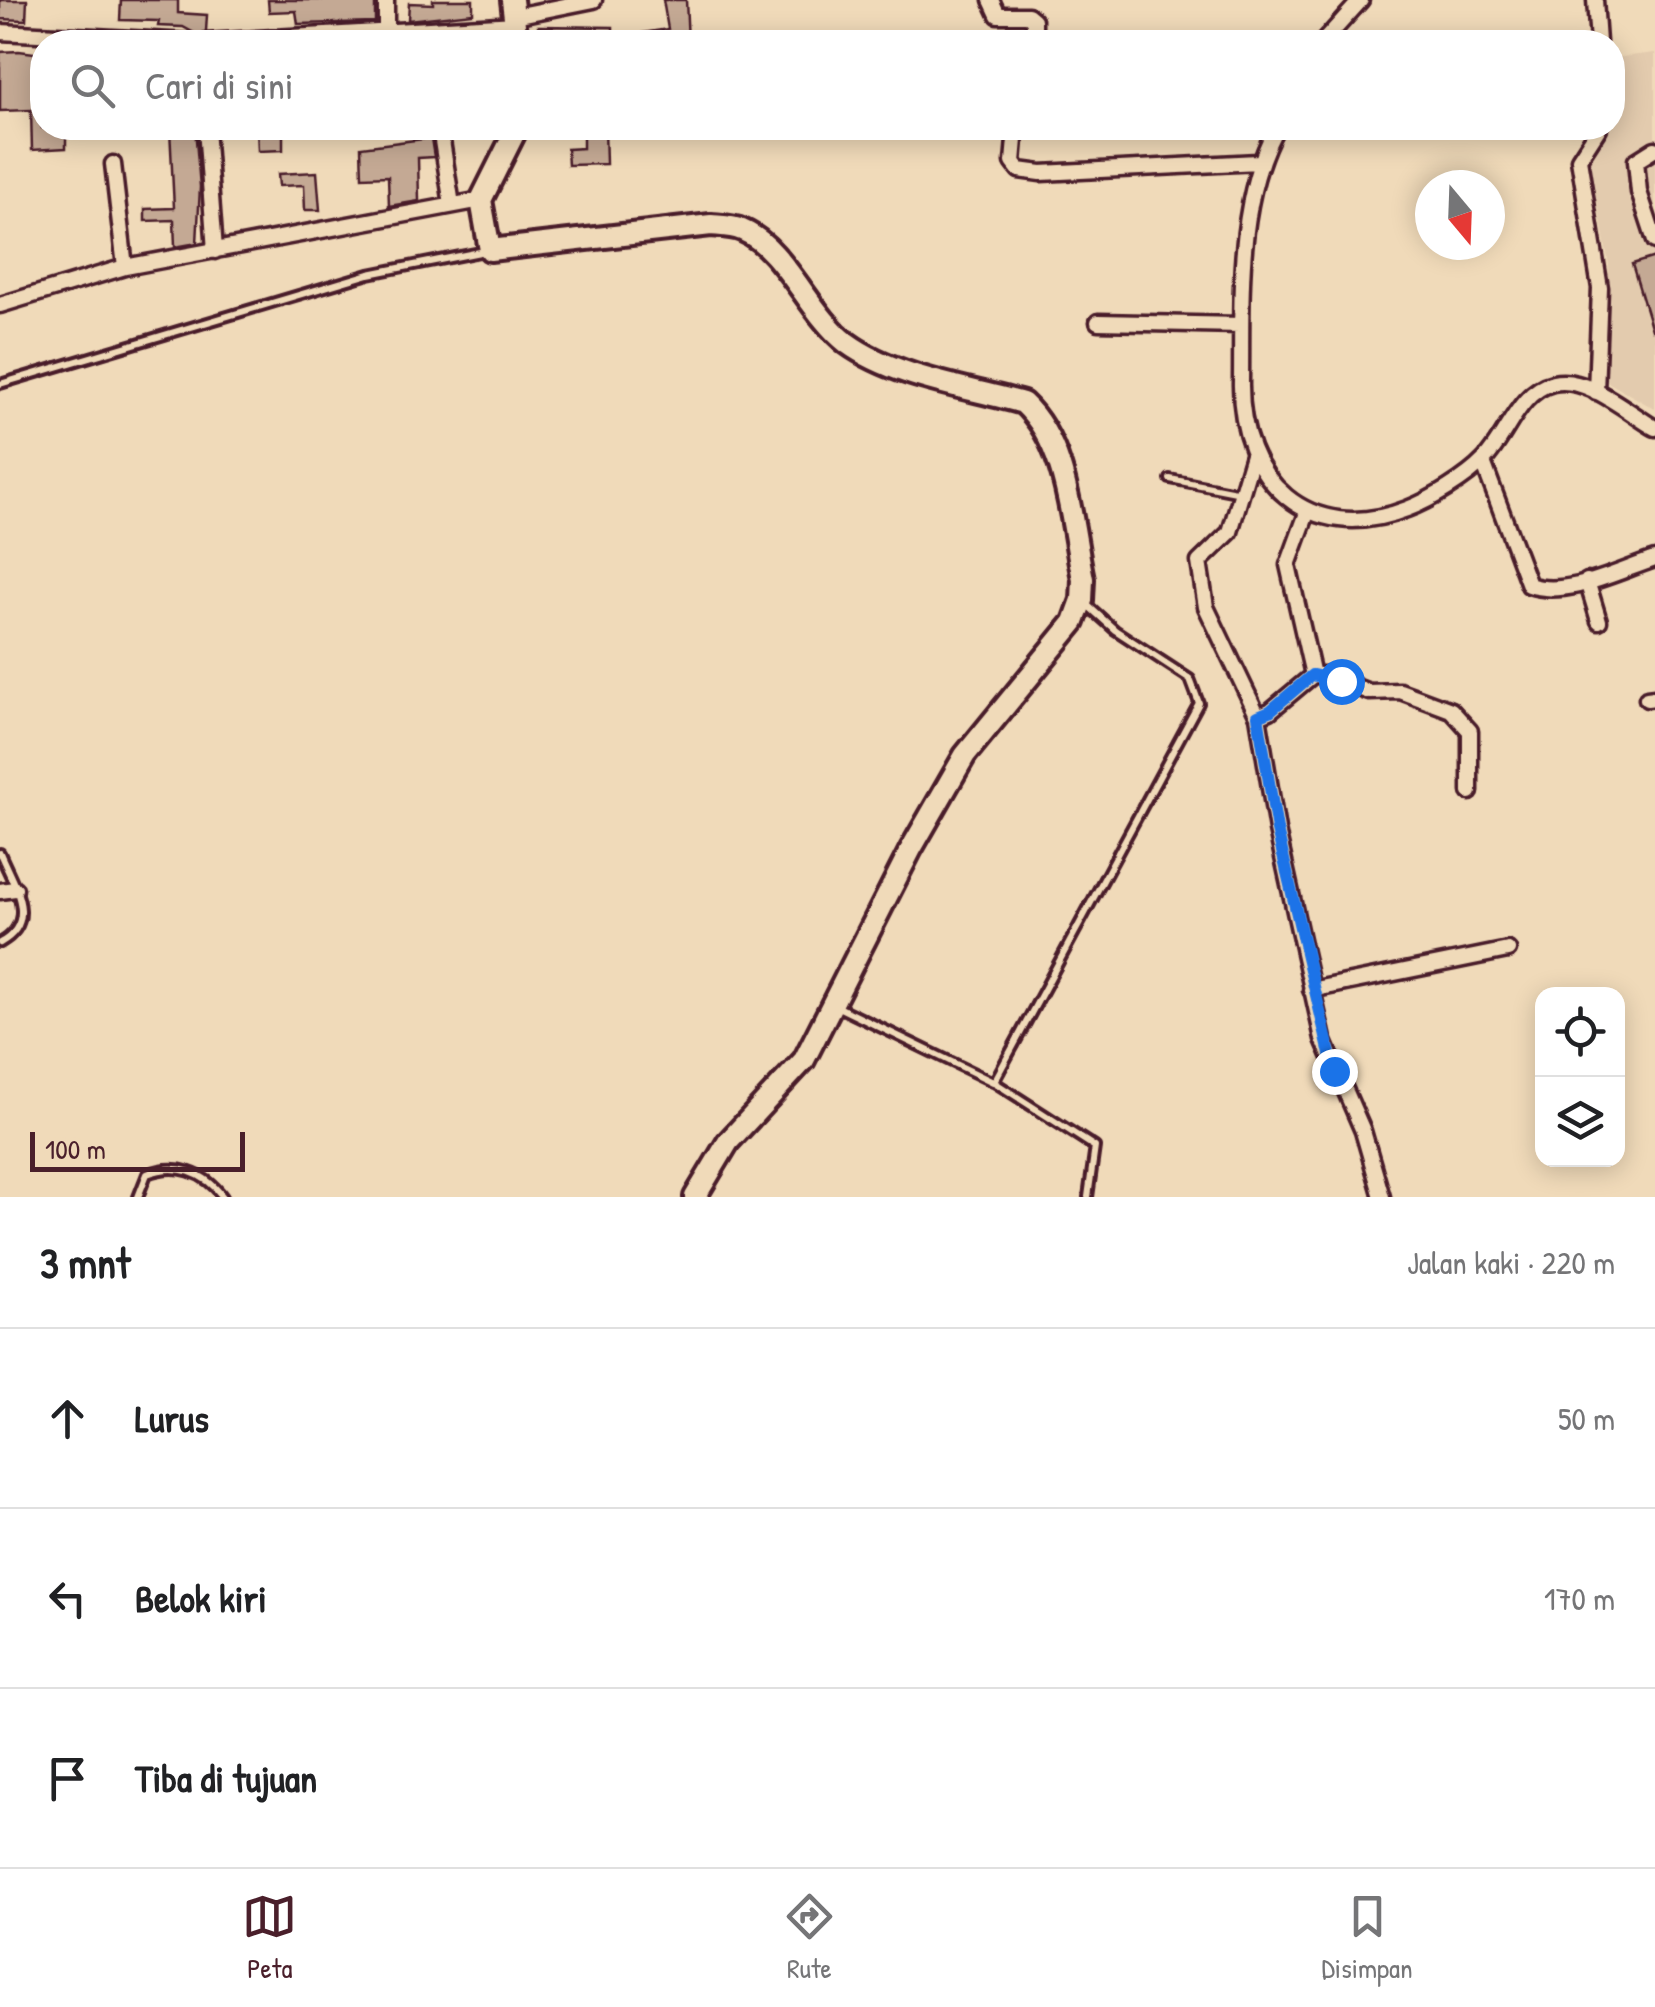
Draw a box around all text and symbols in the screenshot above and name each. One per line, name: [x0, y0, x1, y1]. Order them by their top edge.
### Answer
search box: [30, 30, 1625, 140]
icon: search: [65, 58, 120, 113]
text: Cari di sini: [145, 59, 294, 111]
north arrow: [1415, 170, 1505, 260]
route start: [1319, 659, 1365, 705]
map controls: [1535, 987, 1625, 1167]
button: locate: [1535, 987, 1625, 1077]
route end: [1312, 1049, 1358, 1095]
button: layers: [1535, 1077, 1625, 1167]
scale bar: [30, 1127, 245, 1172]
text: 100 m: [45, 1130, 106, 1168]
text: 3 mnt: [40, 1234, 130, 1291]
text: Jalan kaki · 220 m: [1407, 1241, 1615, 1284]
icon: ahead: [40, 1391, 95, 1446]
text: Lurus: [135, 1392, 209, 1444]
text: 50 m: [1558, 1397, 1615, 1440]
icon: left: [40, 1571, 95, 1626]
text: Belok kiri: [135, 1572, 267, 1624]
text: 170 m: [1544, 1577, 1615, 1620]
icon: arrive: [40, 1751, 95, 1806]
text: Tiba di tujuan: [135, 1752, 317, 1804]
tab: Peta: [242, 1889, 297, 1987]
tab: Rute: [782, 1889, 837, 1987]
tab: Disimpan: [1321, 1889, 1413, 1987]

